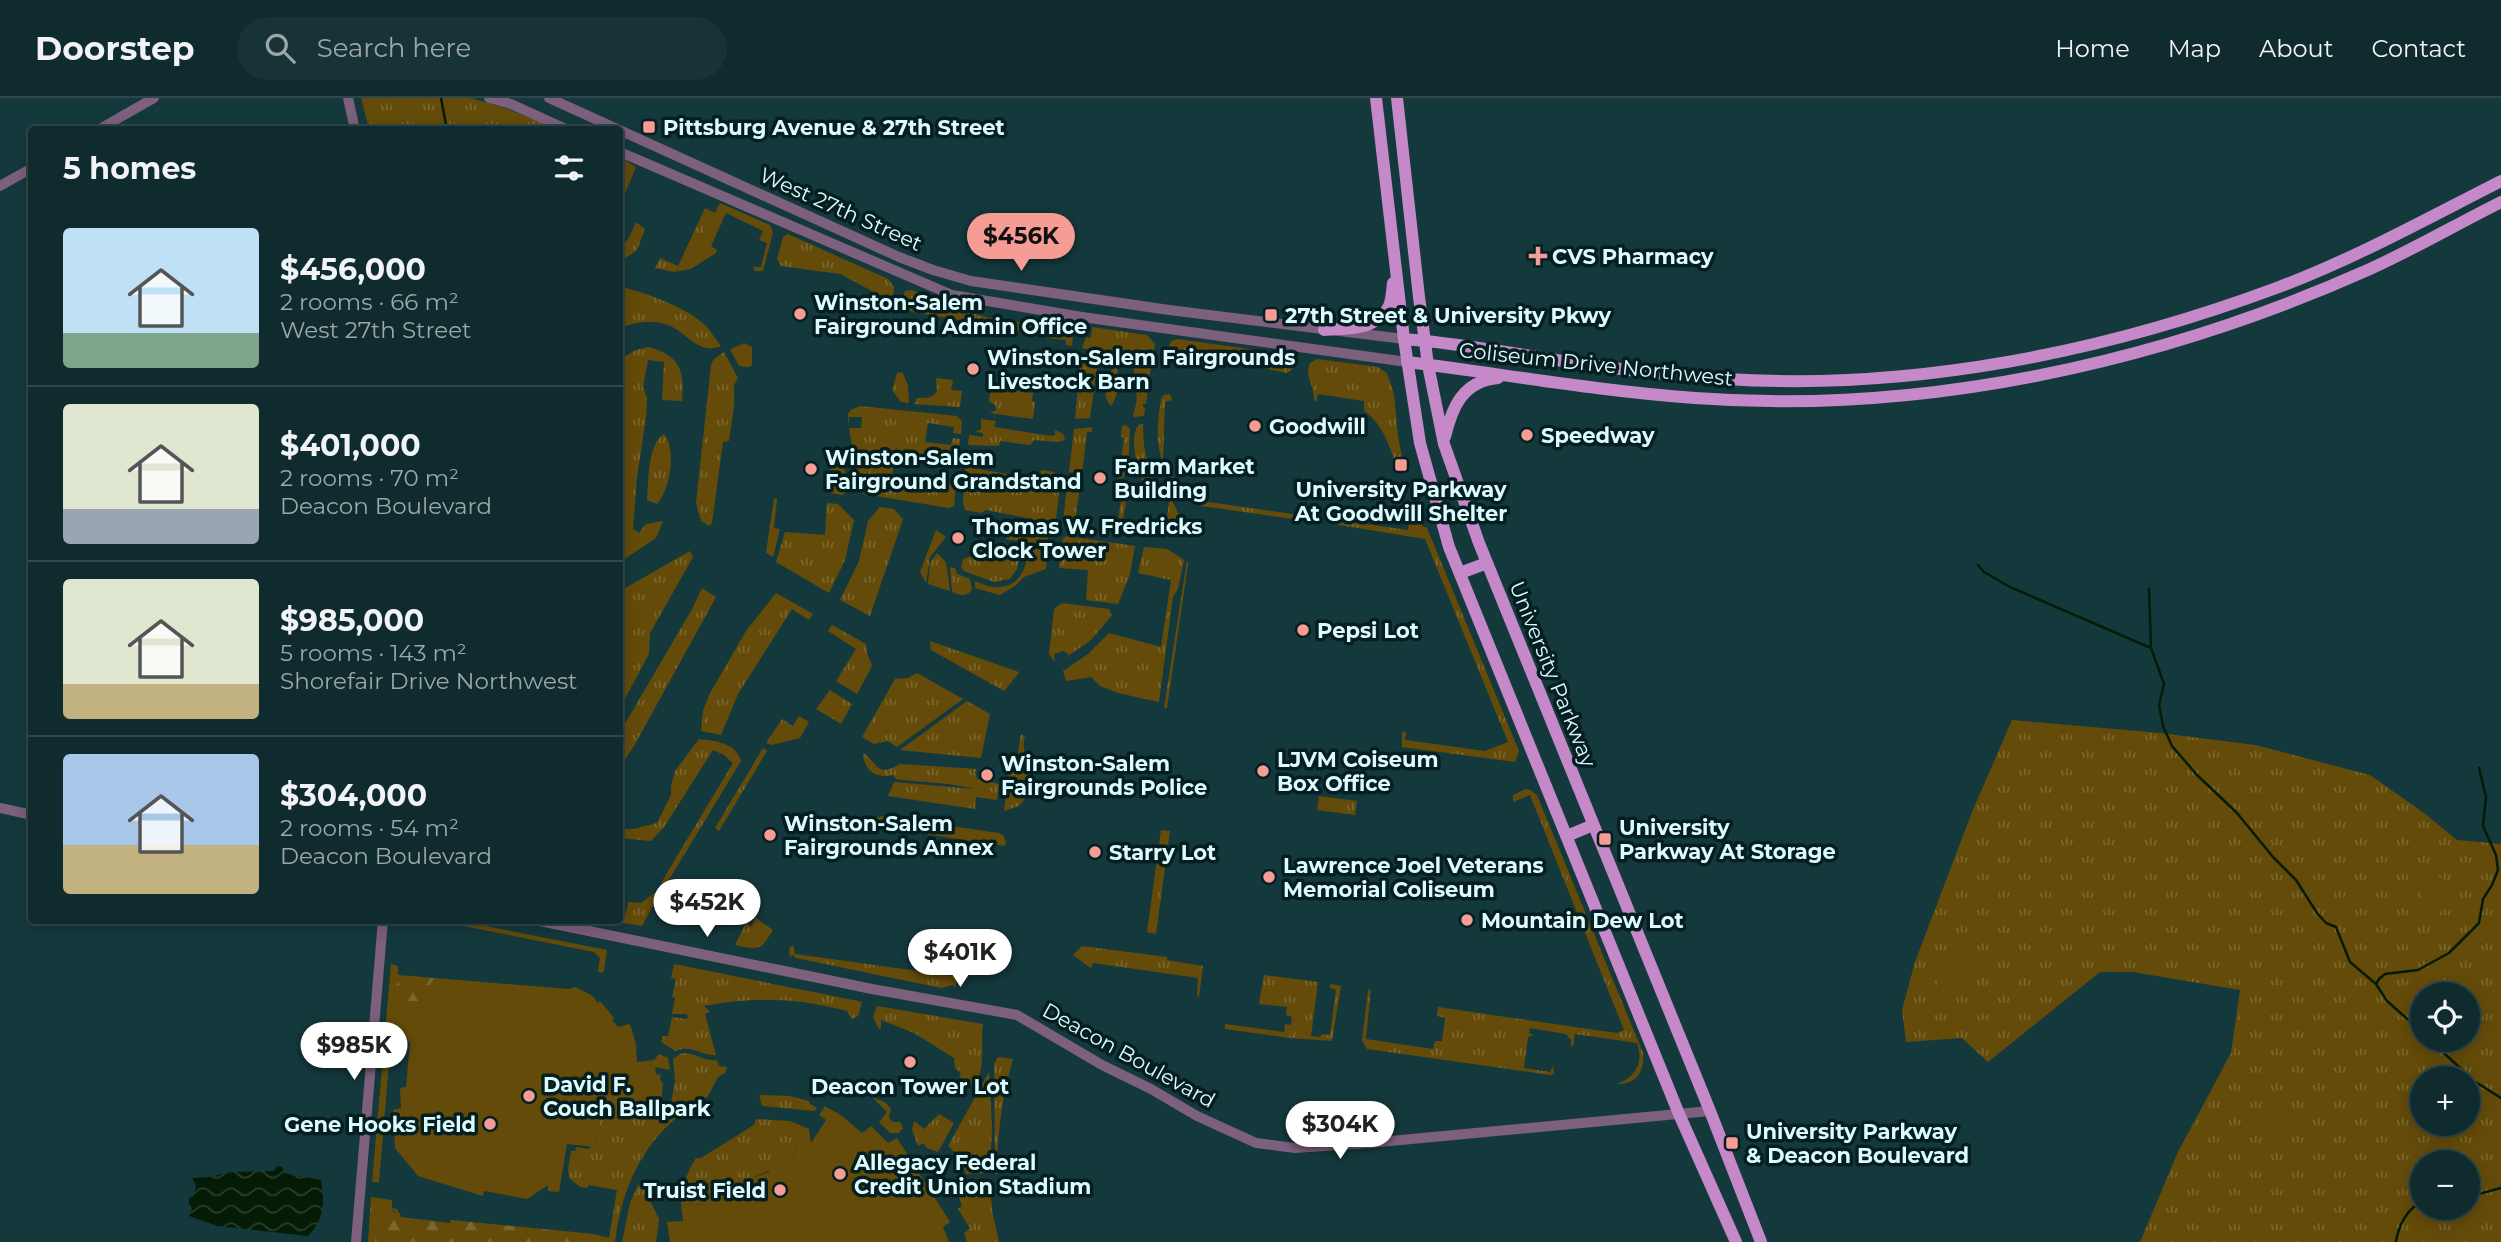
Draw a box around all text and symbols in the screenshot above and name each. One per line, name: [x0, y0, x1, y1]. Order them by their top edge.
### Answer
search box: [237, 17, 727, 80]
text: Doorstep: [35, 28, 195, 68]
icon: search: [261, 29, 299, 67]
text: Search here: [317, 32, 471, 64]
text: Home: [2055, 34, 2130, 63]
text: Map: [2168, 34, 2221, 63]
text: About: [2259, 34, 2333, 63]
text: Contact: [2371, 34, 2466, 63]
place label: Pittsburg Avenue & 27th Street: [663, 115, 1005, 140]
marker: Pittsburg Avenue & 27th Street: [641, 119, 657, 135]
icon: filters: [550, 149, 588, 187]
text: 5 homes: [63, 150, 196, 187]
street label: West 27th Street: [756, 162, 926, 256]
pin: $456K: [972, 214, 1070, 273]
text: $456K: [983, 222, 1059, 250]
place label: CVS Pharmacy: [1552, 244, 1714, 269]
marker: CVS Pharmacy: [1530, 248, 1546, 264]
text: $456,000: [280, 251, 426, 288]
icon: home: [119, 256, 203, 340]
text: 2 rooms · 66 m²: [280, 288, 459, 316]
place label: Winston-Salem Fairground Admin Office: [814, 290, 1087, 339]
place label: 27th Street & University Pkwy: [1285, 303, 1611, 328]
marker: Winston-Salem Fairground Admin Office: [792, 306, 808, 322]
marker: 27th Street & University Pkwy: [1263, 307, 1279, 323]
text: West 27th Street: [280, 316, 471, 344]
street label: Coliseum Drive Northwest: [1458, 337, 1734, 391]
place label: Winston-Salem Fairgrounds Livestock Barn: [987, 345, 1295, 394]
marker: Winston-Salem Fairgrounds Livestock Barn: [965, 361, 981, 377]
place label: Goodwill: [1269, 414, 1366, 439]
marker: Goodwill: [1247, 418, 1263, 434]
place label: Speedway: [1541, 423, 1655, 448]
text: $401,000: [280, 427, 421, 464]
marker: Speedway: [1519, 427, 1535, 443]
icon: home: [119, 432, 203, 516]
place label: Winston-Salem Fairground Grandstand: [825, 445, 1082, 494]
place label: Farm Market Building: [1114, 454, 1255, 503]
marker: University Parkway At Goodwill Shelter: [1393, 457, 1409, 473]
marker: Winston-Salem Fairground Grandstand: [803, 461, 819, 477]
text: 2 rooms · 70 m²: [280, 464, 459, 492]
marker: Farm Market Building: [1092, 470, 1108, 486]
place label: University Parkway At Goodwill Shelter: [1294, 477, 1507, 526]
text: Deacon Boulevard: [280, 492, 492, 520]
place label: Thomas W. Fredricks Clock Tower: [972, 514, 1203, 563]
marker: Thomas W. Fredricks Clock Tower: [950, 530, 966, 546]
street label: University Parkway: [1504, 578, 1602, 771]
text: $985,000: [280, 602, 424, 639]
icon: home: [119, 607, 203, 691]
place label: Pepsi Lot: [1317, 618, 1419, 643]
marker: Pepsi Lot: [1295, 622, 1311, 638]
text: 5 rooms · 143 m²: [280, 639, 467, 667]
text: Shorefair Drive Northwest: [280, 667, 577, 695]
place label: LJVM Coiseum Box Office: [1277, 747, 1438, 796]
place label: Winston-Salem Fairgrounds Police: [1001, 751, 1207, 800]
marker: LJVM Coiseum Box Office: [1255, 763, 1271, 779]
marker: Winston-Salem Fairgrounds Police: [979, 767, 995, 783]
text: $304,000: [280, 777, 427, 814]
icon: home: [119, 782, 203, 866]
place label: Winston-Salem Fairgrounds Annex: [784, 811, 994, 860]
text: 2 rooms · 54 m²: [280, 814, 459, 842]
place label: University Parkway At Storage: [1619, 815, 1836, 864]
marker: Winston-Salem Fairgrounds Annex: [762, 827, 778, 843]
marker: University Parkway At Storage: [1597, 831, 1613, 847]
place label: Starry Lot: [1109, 840, 1216, 865]
text: Deacon Boulevard: [280, 842, 492, 870]
marker: Starry Lot: [1087, 844, 1103, 860]
place label: Lawrence Joel Veterans Memorial Coliseum: [1283, 853, 1544, 902]
marker: Lawrence Joel Veterans Memorial Coliseum: [1261, 869, 1277, 885]
pin: $452K: [658, 880, 756, 939]
text: $452K: [670, 888, 744, 916]
place label: Mountain Dew Lot: [1481, 908, 1684, 933]
marker: Mountain Dew Lot: [1459, 912, 1475, 928]
pin: $401K: [911, 930, 1009, 989]
text: $401K: [924, 938, 996, 966]
map controls: [2410, 982, 2480, 1220]
button: locate: [2410, 982, 2480, 1052]
street label: Deacon Boulevard: [1038, 997, 1220, 1113]
pin: $985K: [305, 1023, 403, 1082]
text: $985K: [317, 1031, 391, 1059]
marker: Deacon Tower Lot: [902, 1054, 918, 1070]
button: +: [2410, 1066, 2480, 1136]
place label: David F. Couch Ballpark: [543, 1072, 711, 1121]
place label: Deacon Tower Lot: [811, 1074, 1009, 1099]
marker: David F. Couch Ballpark: [521, 1088, 537, 1104]
pin: $304K: [1291, 1102, 1389, 1161]
text: $304K: [1302, 1110, 1378, 1138]
place label: Gene Hooks Field: [284, 1112, 476, 1137]
marker: Gene Hooks Field: [482, 1116, 498, 1132]
place label: University Parkway & Deacon Boulevard: [1746, 1119, 1969, 1168]
marker: University Parkway & Deacon Boulevard: [1724, 1135, 1740, 1151]
place label: Allegacy Federal Credit Union Stadium: [853, 1150, 1091, 1199]
button: −: [2410, 1150, 2480, 1220]
marker: Allegacy Federal Credit Union Stadium: [832, 1166, 848, 1182]
place label: Truist Field: [643, 1178, 766, 1203]
marker: Truist Field: [772, 1182, 788, 1198]

